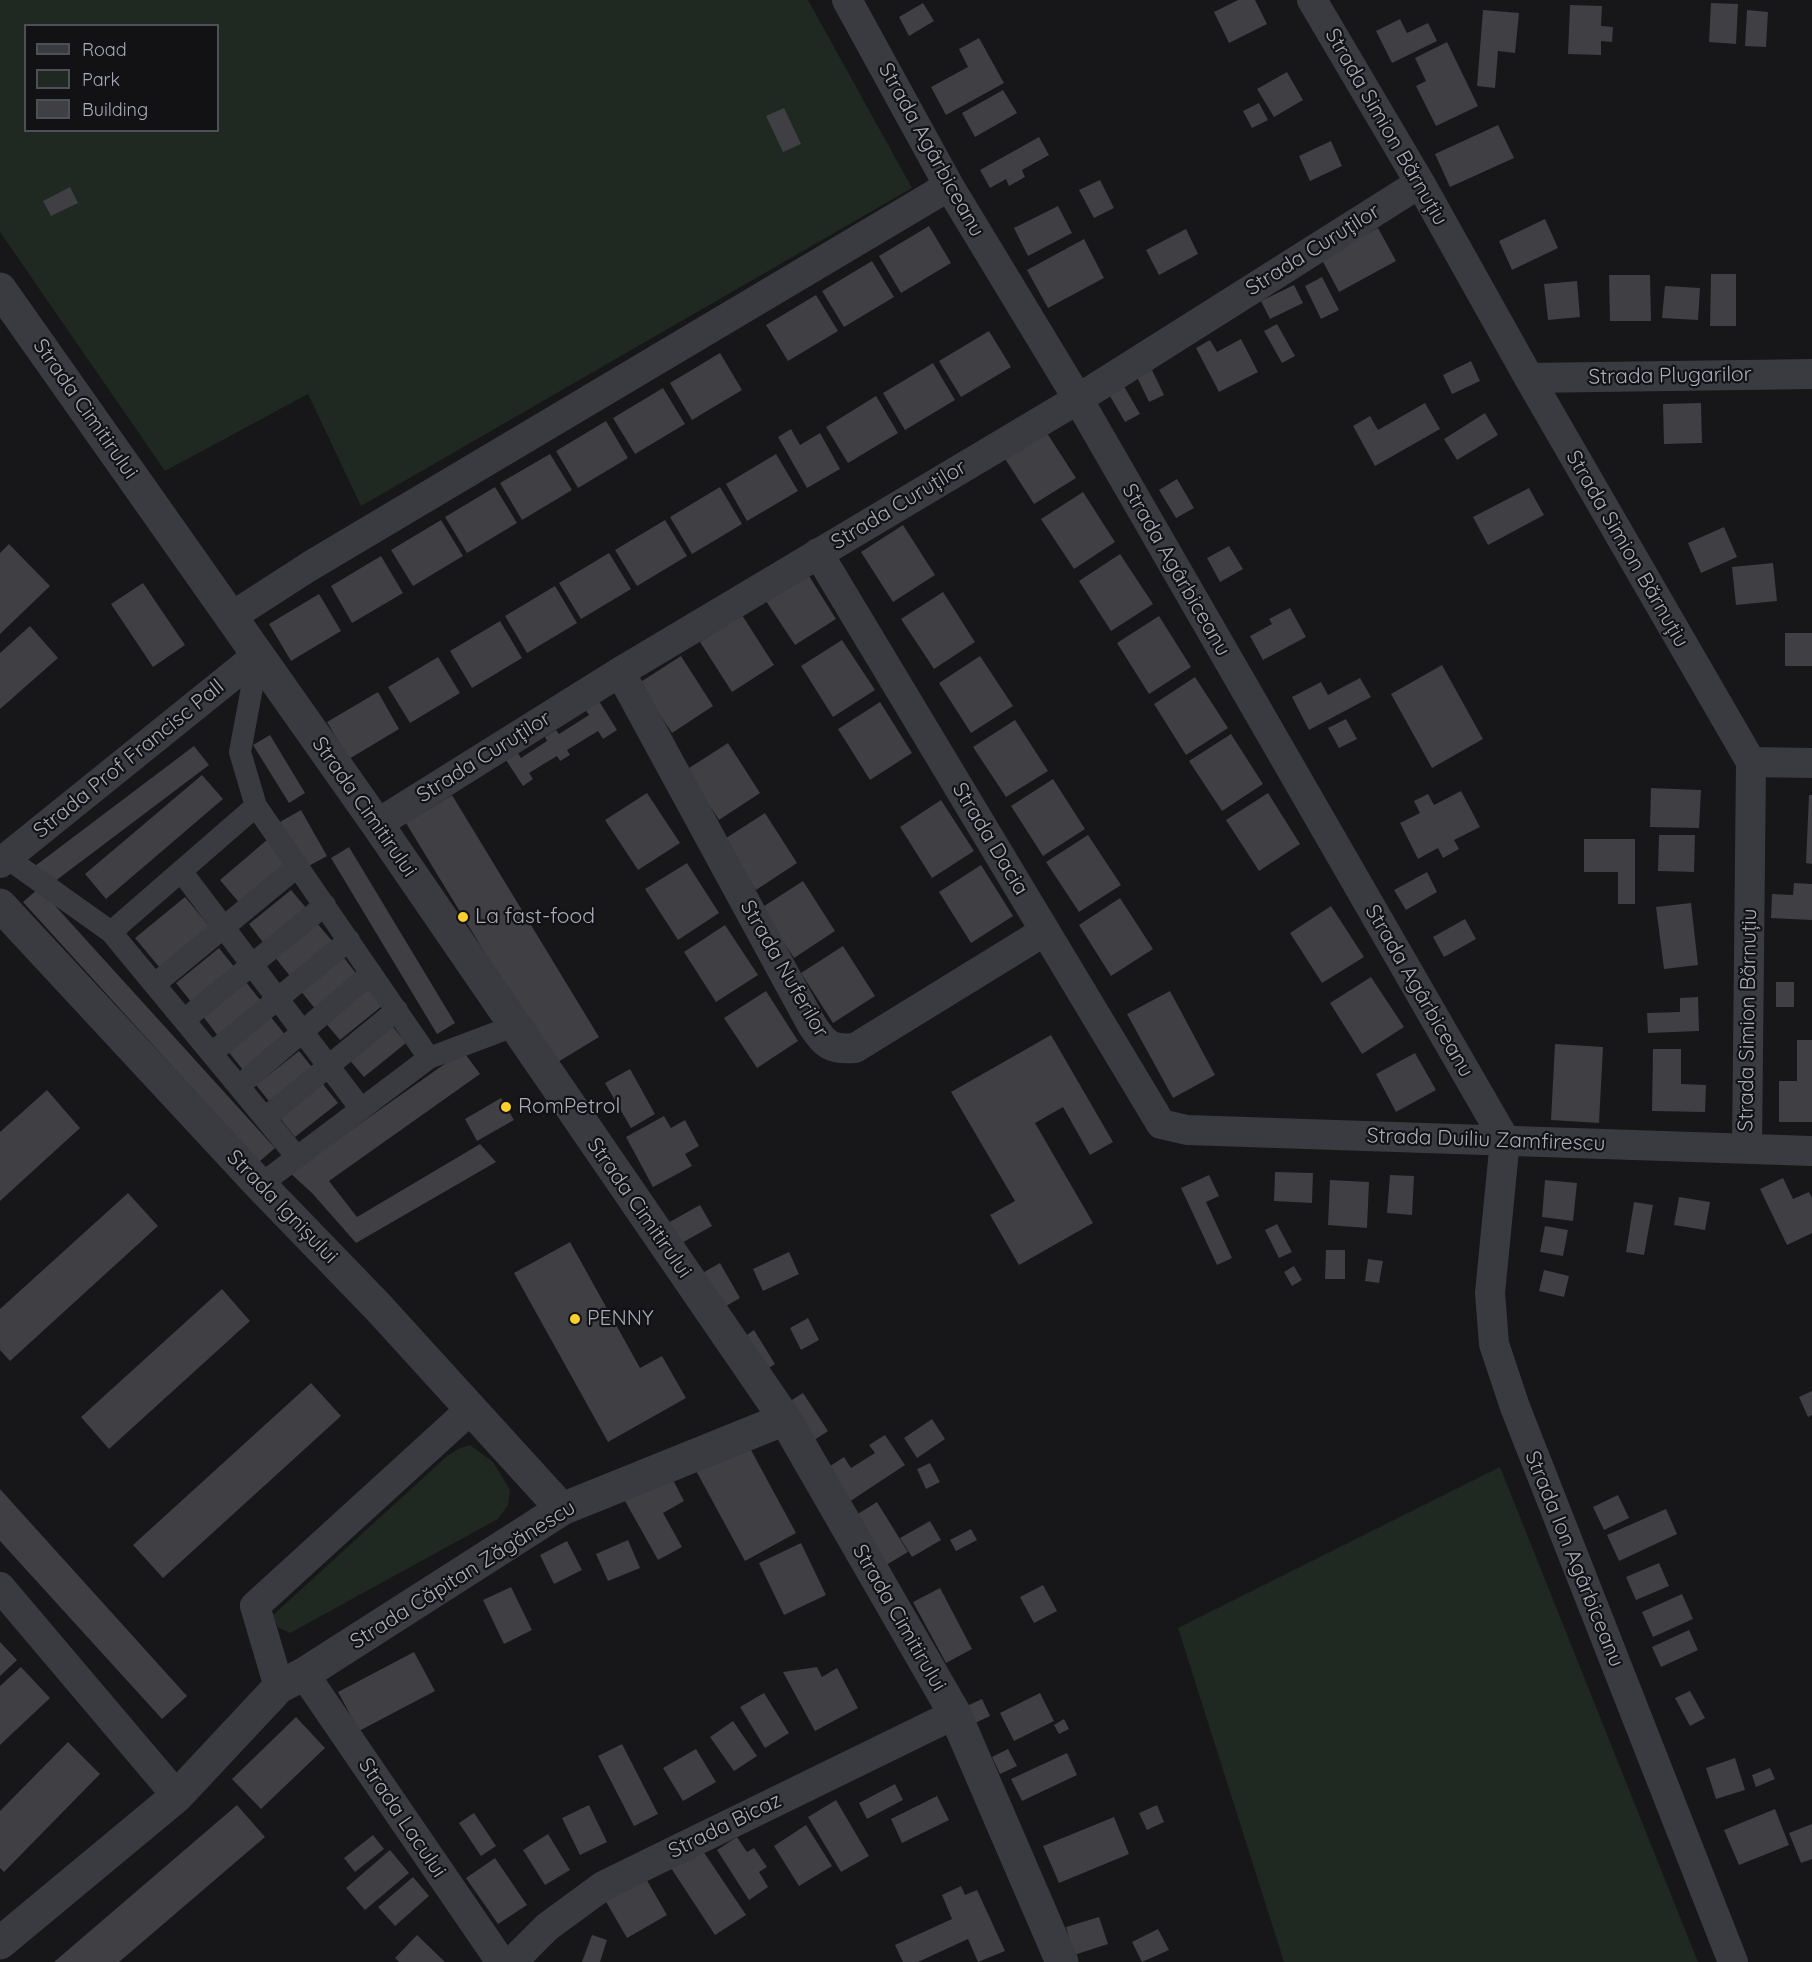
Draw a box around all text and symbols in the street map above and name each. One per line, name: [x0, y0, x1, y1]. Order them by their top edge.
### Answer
legend: [24, 24, 219, 132]
street label: Strada Simion Bărnuțiu: [1319, 24, 1453, 230]
text: Road: [82, 38, 127, 61]
street label: Strada Agârbiceanu: [873, 59, 989, 241]
text: Park: [82, 68, 120, 91]
text: Building: [82, 98, 148, 121]
street label: Strada Curuților: [1241, 199, 1385, 301]
street label: Strada Cimitirului: [27, 334, 143, 484]
street label: Strada Plugarilor: [1588, 362, 1752, 390]
street label: Strada Simion Bărnuțiu: [1560, 446, 1694, 652]
street label: Strada Curuților: [827, 455, 971, 555]
street label: Strada Agârbiceanu: [1116, 479, 1236, 661]
street label: Strada Prof Francisc Pall: [29, 674, 229, 844]
street label: Strada Curuților: [412, 706, 556, 808]
street label: Strada Cimitirului: [306, 732, 422, 882]
street label: Strada Dacia: [947, 778, 1033, 900]
street label: Strada Nuferilor: [734, 896, 834, 1042]
street label: Strada Agârbiceanu: [1359, 900, 1479, 1082]
place label: La fast-food: [475, 904, 595, 930]
street label: Strada Simion Bărnuțiu: [1733, 908, 1763, 1132]
marker: La fast-food: [456, 910, 470, 924]
place label: RomPetrol: [518, 1094, 620, 1120]
marker: RomPetrol: [499, 1100, 513, 1114]
street label: Strada Duiliu Zamfirescu: [1366, 1123, 1606, 1157]
street label: Strada Cimitirului: [581, 1133, 697, 1283]
street label: Strada Ignișului: [221, 1145, 343, 1269]
place label: PENNY: [587, 1306, 654, 1332]
marker: PENNY: [568, 1312, 582, 1326]
street label: Strada Ion Agârbiceanu: [1519, 1447, 1629, 1671]
street label: Strada Căpitan Zăgănescu: [346, 1495, 580, 1655]
street label: Strada Cimitirului: [847, 1540, 951, 1696]
street label: Strada Lacului: [353, 1754, 451, 1882]
street label: Strada Bicaz: [664, 1788, 786, 1864]

